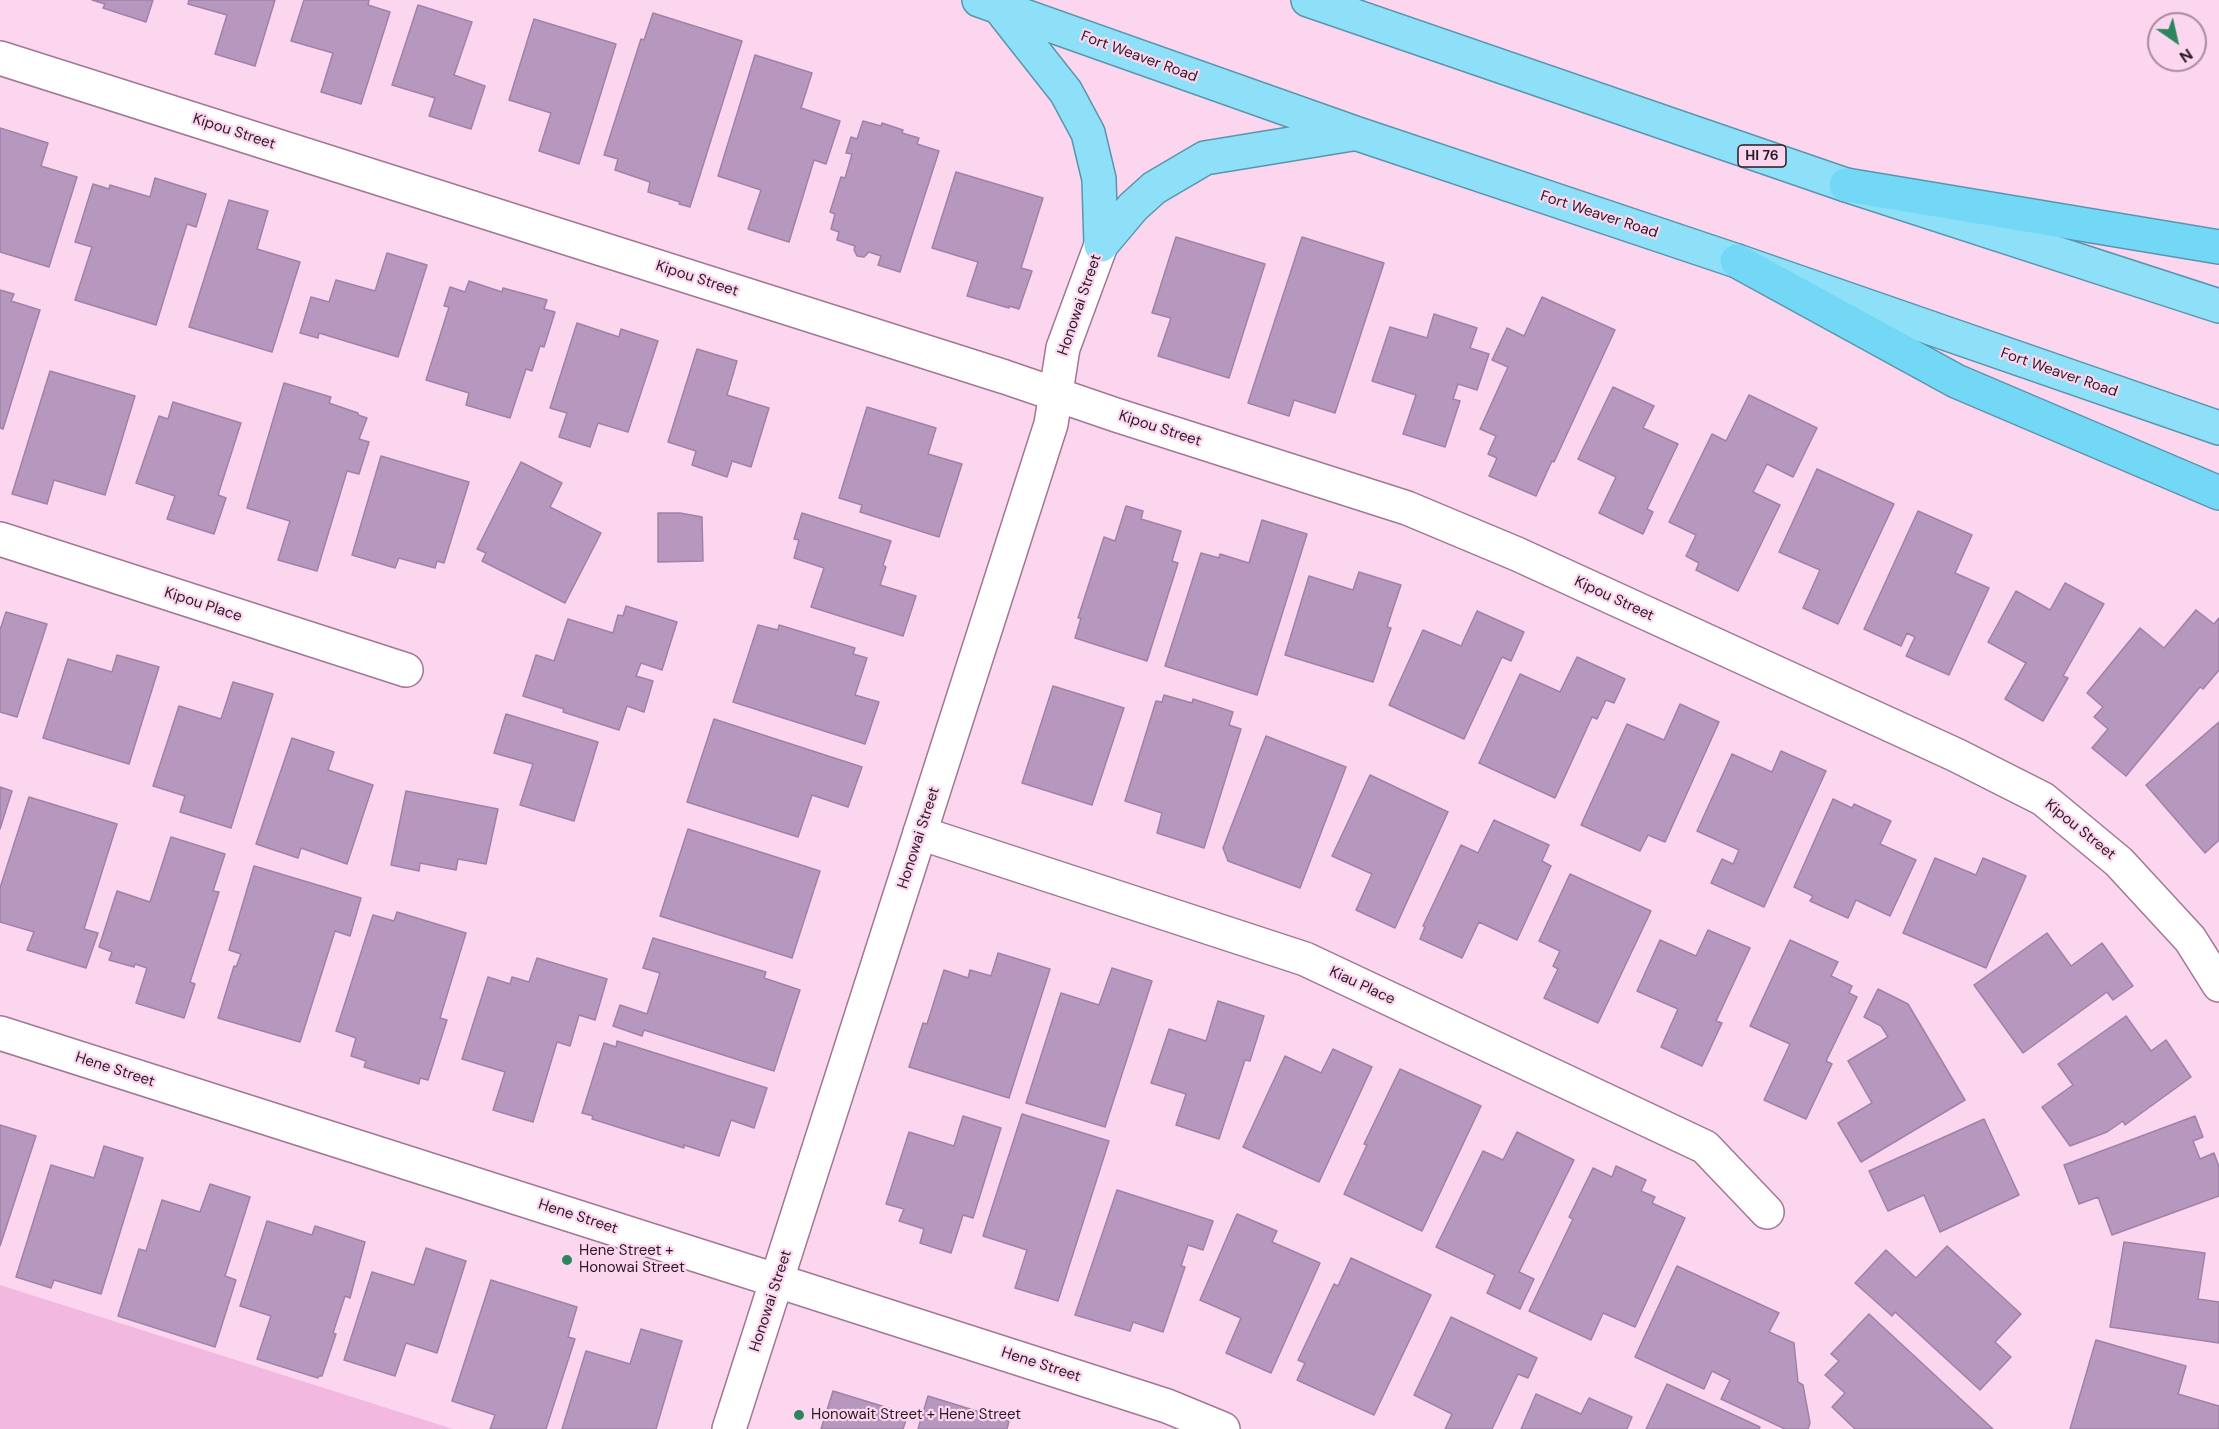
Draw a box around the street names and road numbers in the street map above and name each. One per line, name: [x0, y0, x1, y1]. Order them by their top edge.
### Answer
street label: Fort Weaver Road: [1078, 28, 1200, 86]
street label: Kipou Street: [190, 110, 278, 154]
road number: HI 76: [1738, 145, 1786, 167]
street label: Fort Weaver Road: [1538, 187, 1660, 243]
street label: Honowai Street: [1054, 252, 1106, 358]
street label: Kipou Street: [653, 257, 741, 301]
street label: Fort Weaver Road: [1998, 345, 2120, 401]
street label: Kipou Street: [1116, 407, 1204, 451]
street label: Kipou Street: [1571, 573, 1657, 625]
street label: Kipou Place: [162, 584, 244, 626]
street label: Honowai Street: [894, 785, 944, 891]
street label: Kipou Street: [2041, 796, 2119, 864]
street label: Kiau Place: [1326, 963, 1398, 1009]
street label: Hene Street: [73, 1049, 157, 1091]
street label: Hene Street: [536, 1196, 620, 1238]
street label: Honowai Street: [746, 1248, 796, 1354]
street label: Hene Street: [999, 1344, 1083, 1386]

